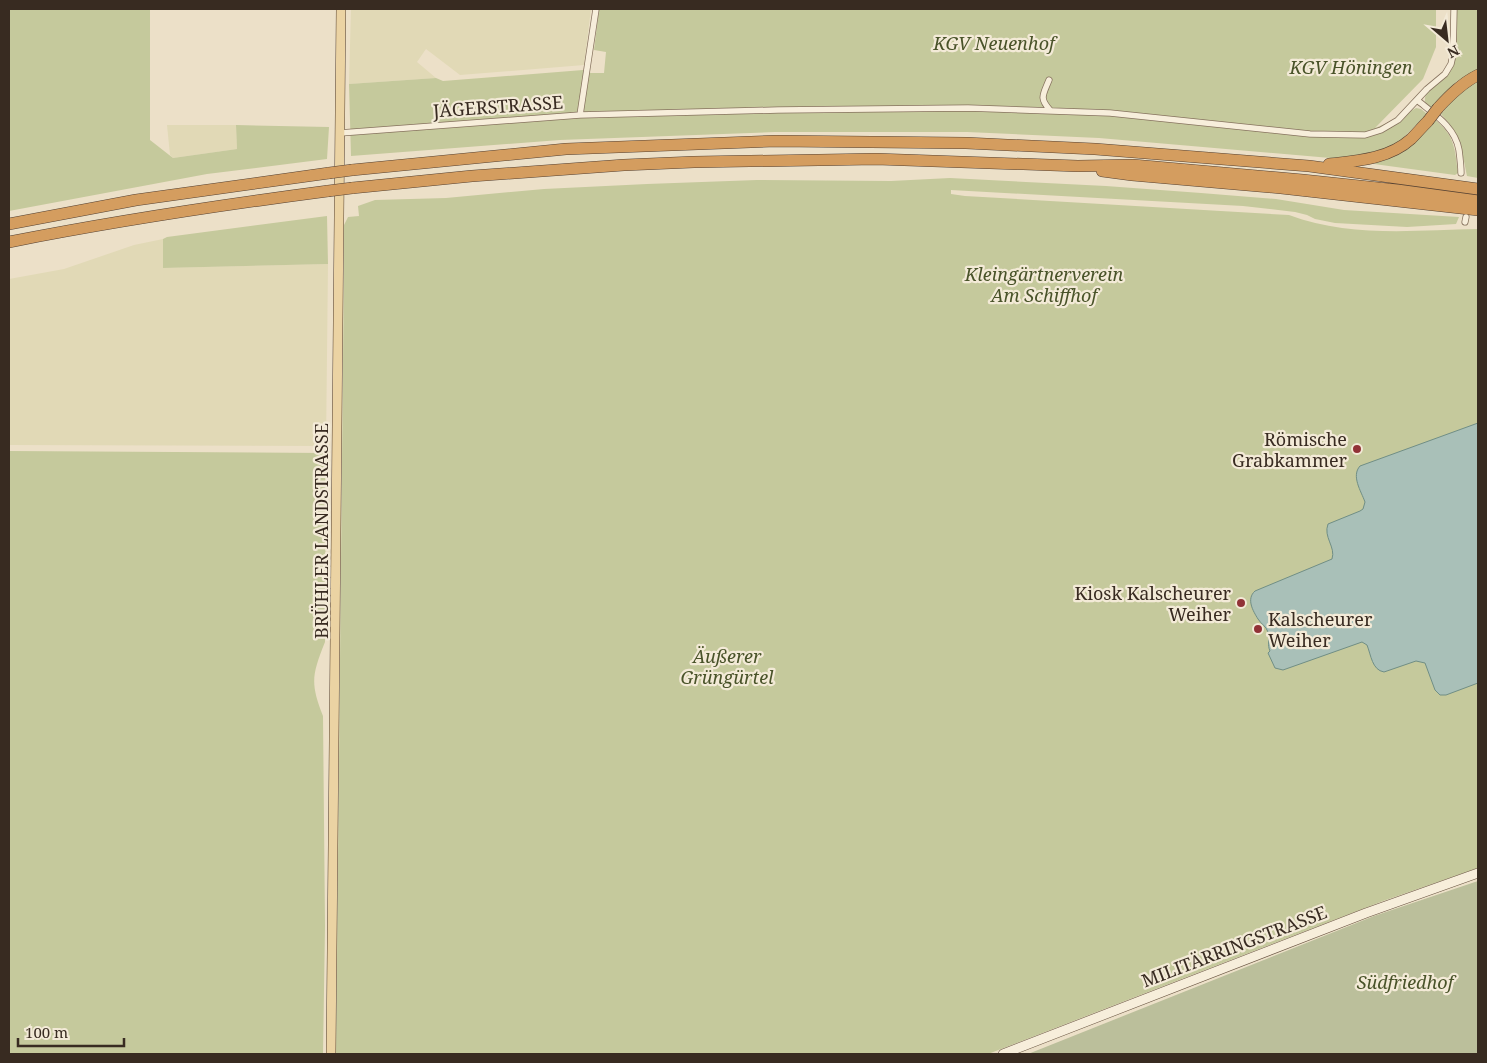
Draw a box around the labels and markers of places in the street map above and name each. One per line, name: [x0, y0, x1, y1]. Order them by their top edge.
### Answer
place label: Römische Grabkammer: [1232, 427, 1348, 472]
marker: Römische Grabkammer: [1351, 443, 1363, 455]
place label: Kiosk Kalscheurer Weiher: [1075, 581, 1232, 626]
marker: Kiosk Kalscheurer Weiher: [1235, 597, 1247, 609]
place label: Kalscheurer Weiher: [1268, 607, 1373, 652]
marker: Kalscheurer Weiher: [1252, 623, 1264, 635]

